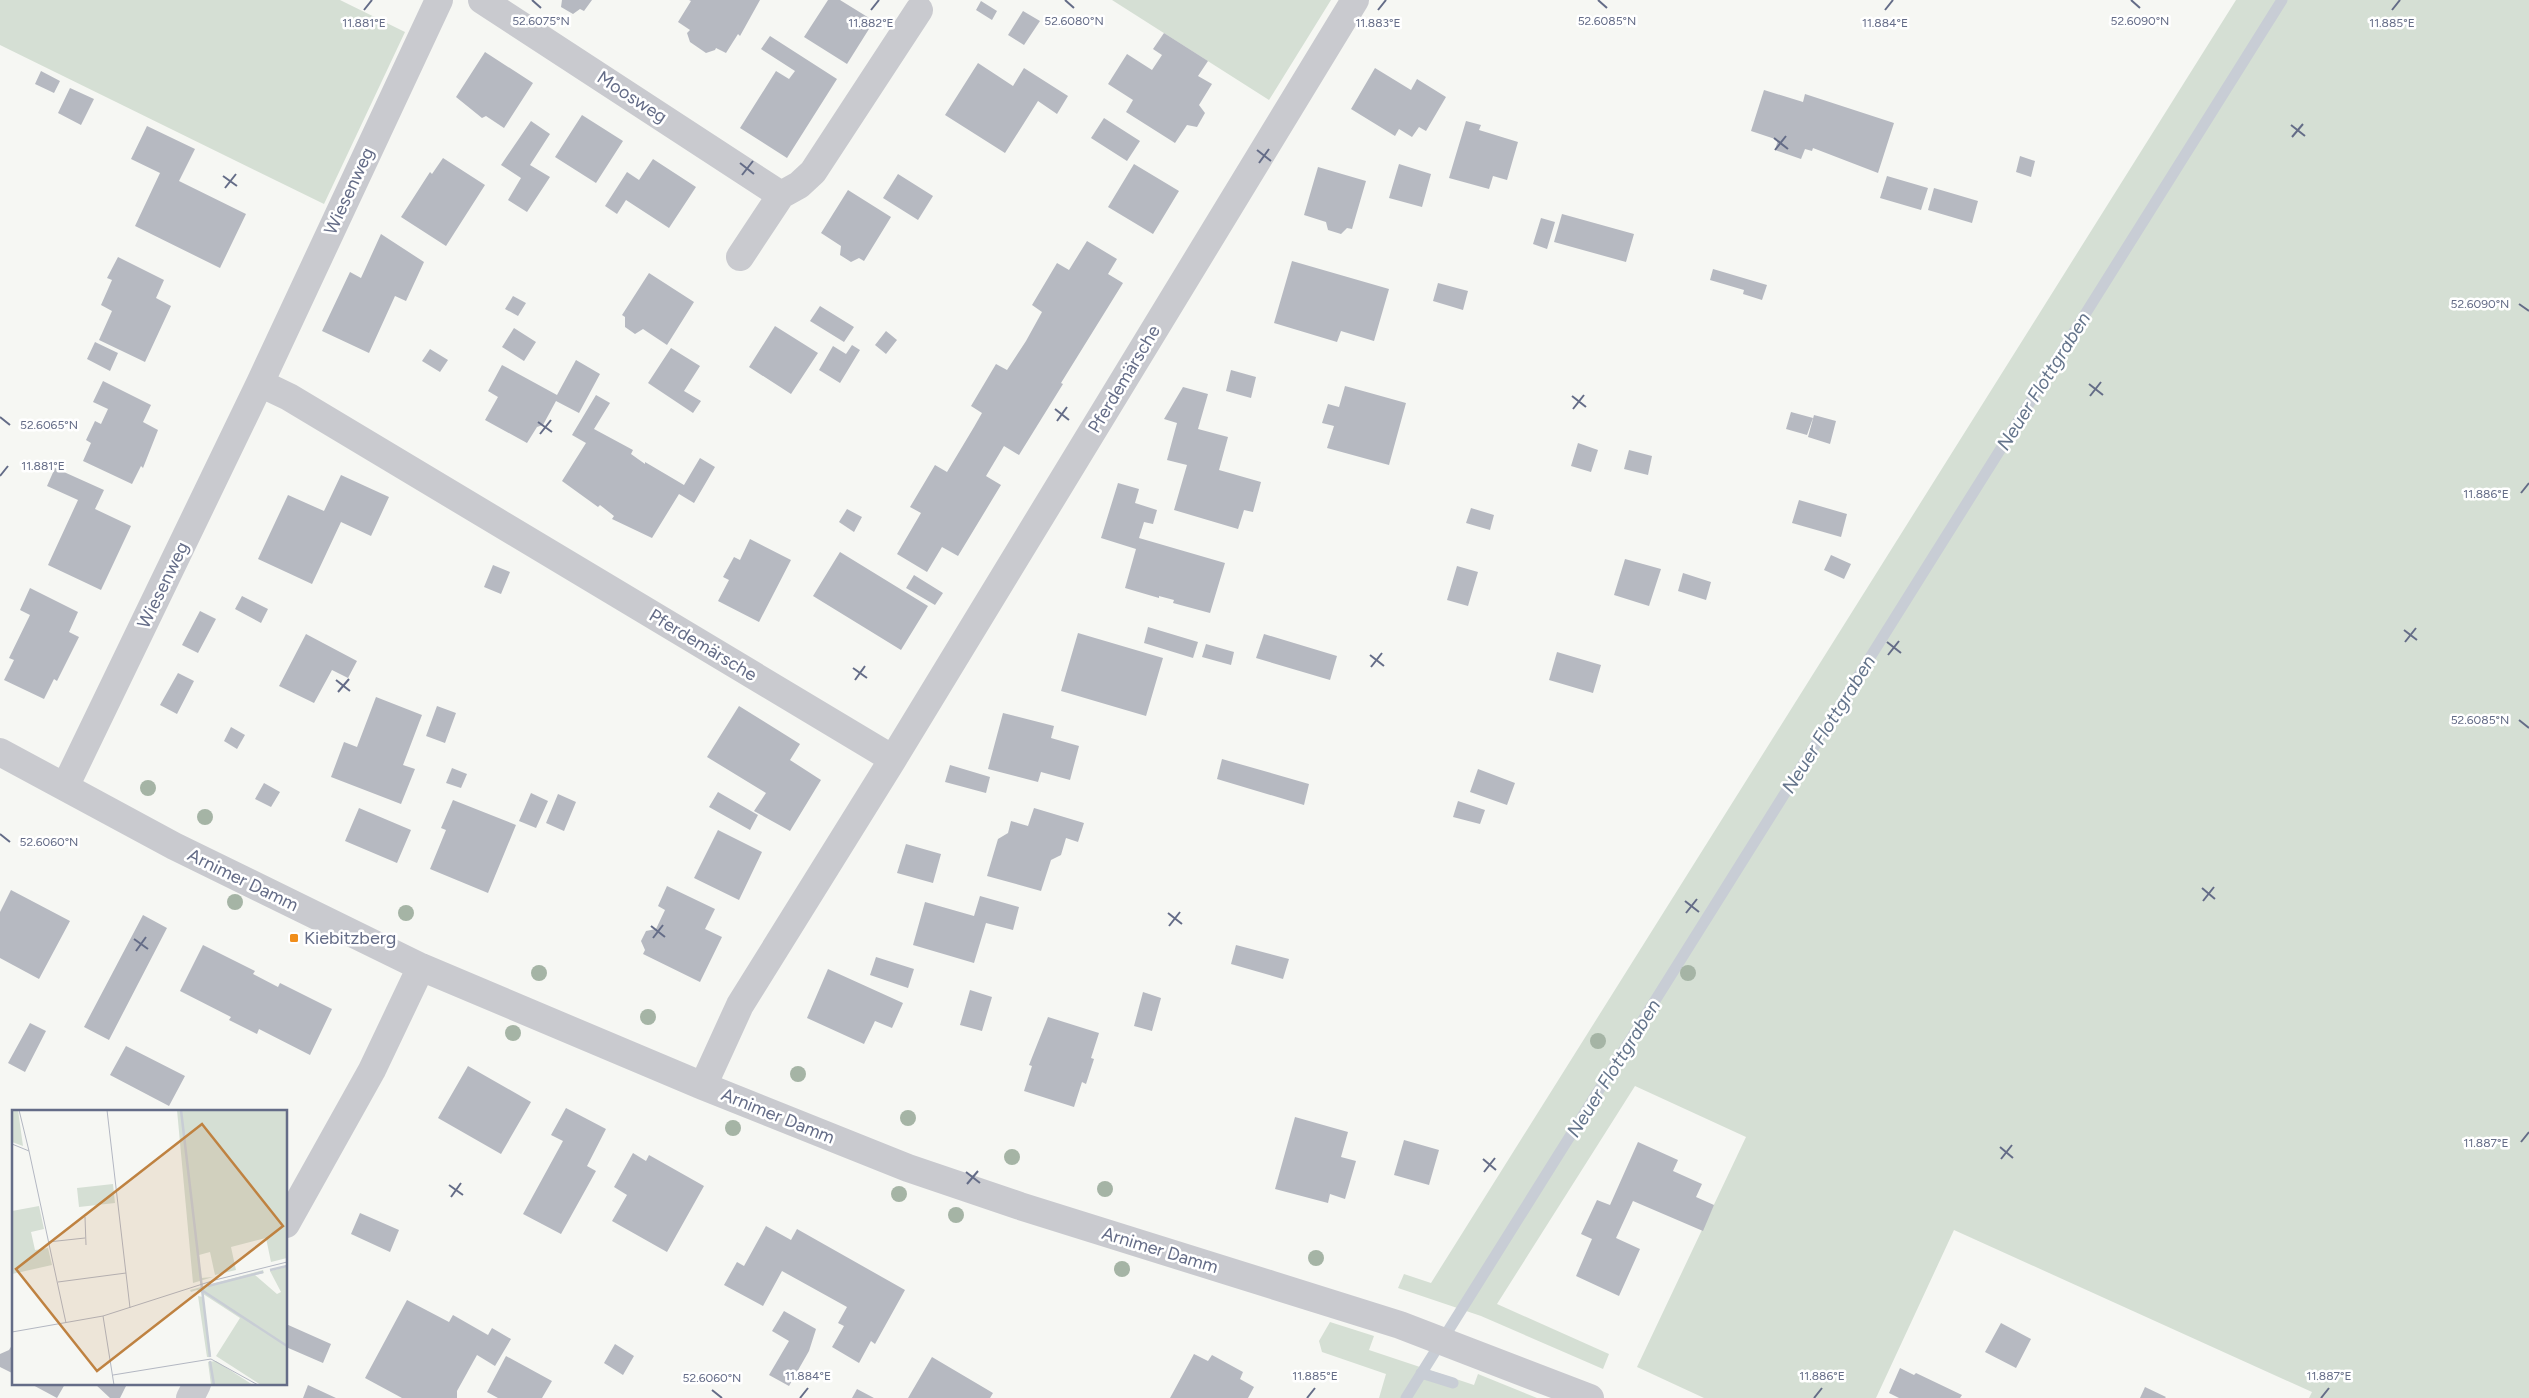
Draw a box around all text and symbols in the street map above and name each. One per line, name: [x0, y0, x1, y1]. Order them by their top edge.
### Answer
text: 52.6075°N: [512, 14, 570, 28]
text: 52.6080°N: [1044, 14, 1104, 28]
text: 52.6085°N: [1578, 14, 1636, 28]
text: 52.6090°N: [2111, 14, 2169, 28]
text: 11.881°E: [342, 16, 386, 30]
text: 11.882°E: [848, 16, 894, 30]
text: 11.883°E: [1355, 16, 1401, 30]
text: 11.884°E: [1862, 16, 1908, 30]
text: 11.885°E: [2369, 16, 2415, 30]
street label: Moosweg: [593, 66, 671, 128]
street label: Wiesenweg: [319, 144, 379, 238]
text: 52.6090°N: [2451, 297, 2509, 311]
water label: Neuer Flottgraben: [1992, 308, 2095, 455]
street label: Pferdemärsche: [1083, 321, 1165, 437]
text: 52.6065°N: [20, 418, 78, 432]
text: 11.881°E: [21, 459, 65, 473]
text: 11.886°E: [2463, 487, 2509, 501]
street label: Wiesenweg: [133, 538, 193, 632]
street label: Pferdemärsche: [645, 604, 761, 686]
water label: Neuer Flottgraben: [1777, 651, 1880, 798]
text: 52.6085°N: [2451, 713, 2509, 727]
text: 52.6060°N: [20, 835, 78, 849]
street label: Arnimer Damm: [184, 844, 302, 916]
place label: Kiebitzberg: [304, 927, 396, 949]
marker: Kiebitzberg: [288, 932, 300, 944]
water label: Neuer Flottgraben: [1562, 995, 1665, 1142]
street label: Arnimer Damm: [718, 1083, 838, 1149]
inset map: [12, 1110, 288, 1386]
text: 11.887°E: [2463, 1136, 2509, 1150]
street label: Arnimer Damm: [1099, 1222, 1221, 1278]
text: 11.884°E: [785, 1369, 831, 1383]
text: 11.885°E: [1292, 1369, 1338, 1383]
text: 11.886°E: [1799, 1369, 1845, 1383]
text: 11.887°E: [2306, 1369, 2352, 1383]
text: 52.6060°N: [683, 1371, 741, 1385]

